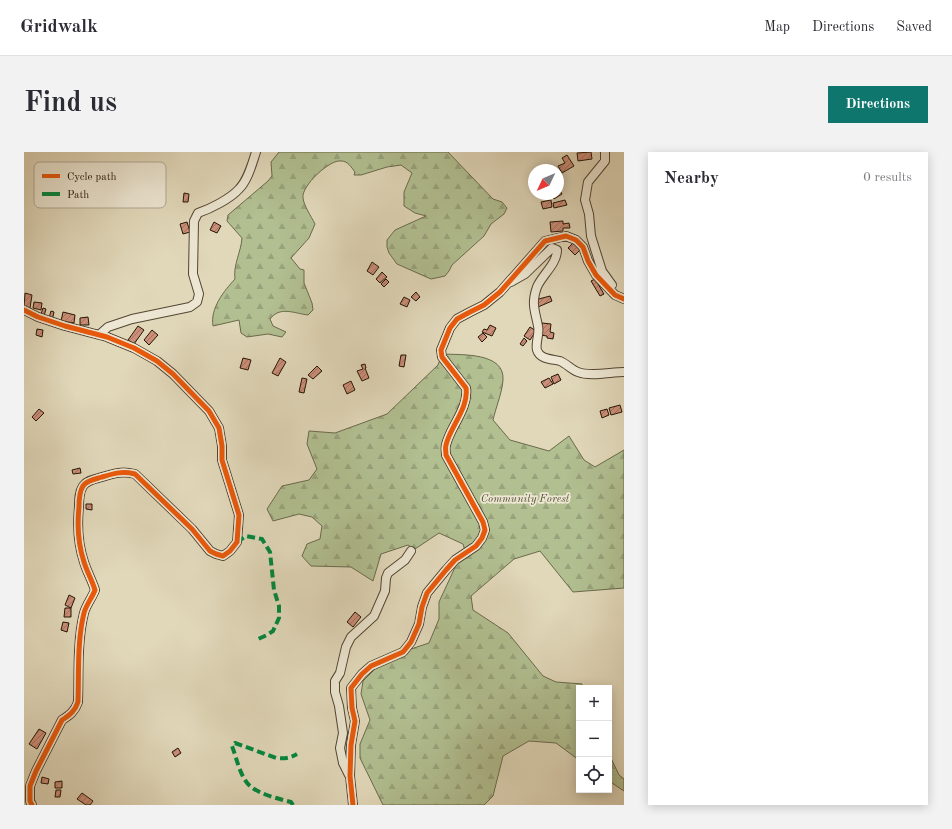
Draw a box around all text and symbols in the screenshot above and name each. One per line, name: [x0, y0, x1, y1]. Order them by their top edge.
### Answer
text: Gridwalk: [20, 18, 98, 37]
text: Map: [764, 20, 790, 34]
text: Directions: [812, 20, 874, 34]
text: Saved: [896, 20, 932, 34]
button: Directions: [828, 86, 928, 123]
text: Find us: [24, 90, 117, 118]
legend: [34, 162, 166, 208]
north arrow: [528, 164, 564, 200]
text: Nearby: [664, 170, 719, 187]
text: 0 results: [863, 171, 912, 184]
text: Cycle path: [67, 172, 117, 183]
text: Path: [67, 190, 89, 201]
park label: Community Forest: [481, 494, 570, 505]
map controls: [576, 685, 612, 793]
button: +: [576, 685, 612, 721]
button: −: [576, 721, 612, 757]
button: locate: [576, 757, 612, 793]

